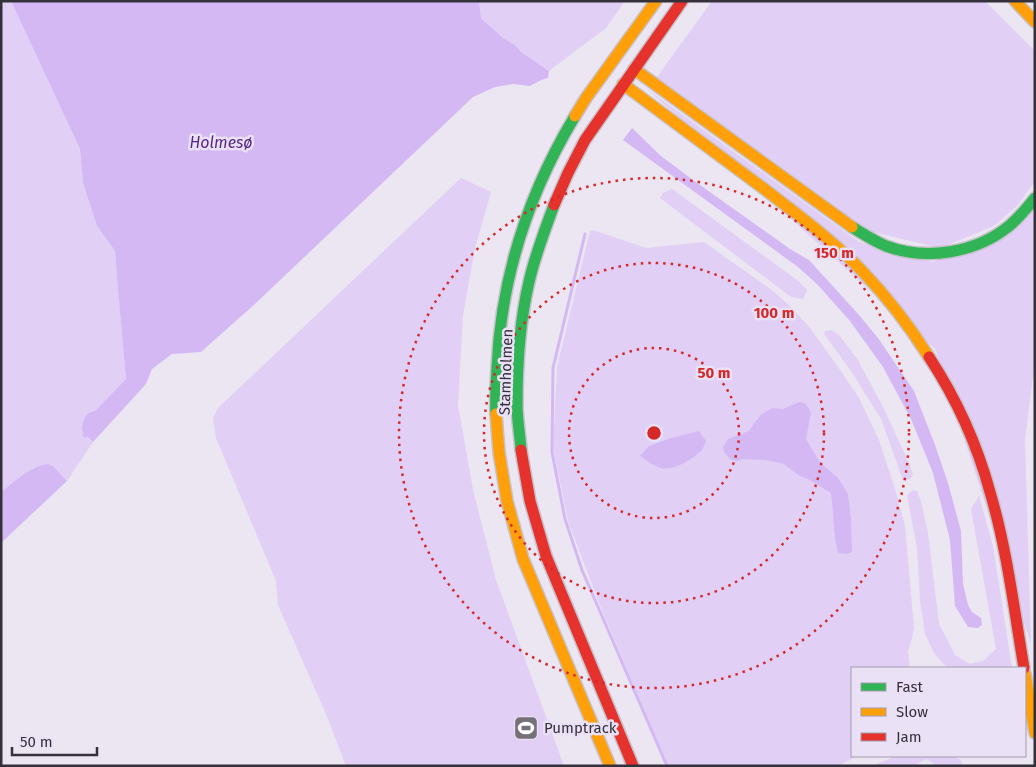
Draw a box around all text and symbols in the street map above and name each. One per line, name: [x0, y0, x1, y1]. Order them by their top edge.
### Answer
water label: Holmesø: [189, 133, 253, 152]
text: 150 m: [814, 244, 854, 262]
text: 100 m: [754, 304, 794, 322]
street label: Stamholmen: [496, 329, 516, 415]
text: 50 m: [697, 364, 731, 382]
centre of rings: [645, 424, 663, 442]
legend: [851, 667, 1026, 757]
text: Fast: [896, 678, 923, 696]
text: Slow: [896, 703, 928, 721]
sports icon: Pumptrack: [513, 715, 539, 741]
place label: Pumptrack: [544, 719, 617, 737]
scale bar: [12, 724, 98, 756]
text: Jam: [896, 728, 922, 746]
text: 50 m: [20, 733, 53, 751]

